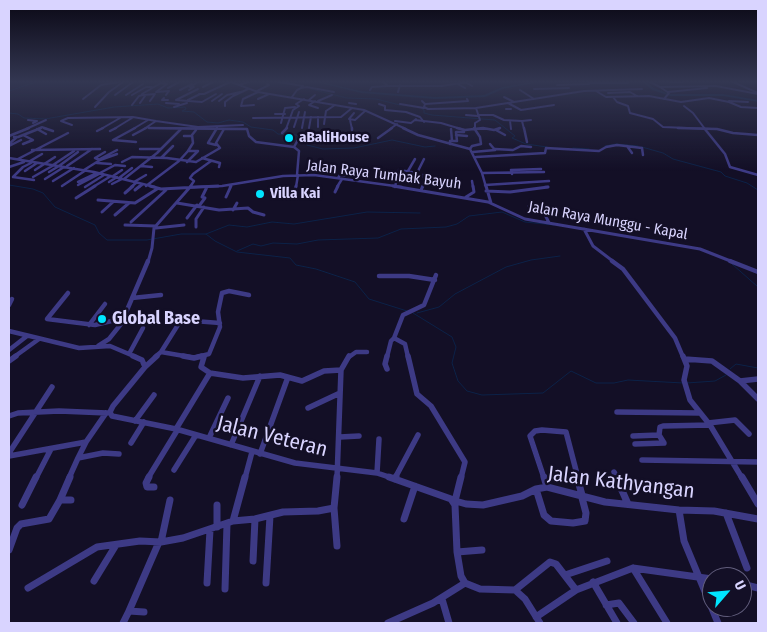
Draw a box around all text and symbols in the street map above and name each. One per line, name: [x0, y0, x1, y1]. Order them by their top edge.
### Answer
place label: aBaliHouse: [299, 129, 369, 147]
marker: aBaliHouse: [283, 132, 295, 144]
street label: Jalan Raya Tumbak Bayuh: [306, 157, 462, 193]
place label: Villa Kai: [270, 185, 320, 203]
marker: Villa Kai: [254, 188, 266, 200]
street label: Jalan Raya Munggu - Kapal: [527, 198, 689, 244]
place label: Global Base: [112, 308, 200, 330]
marker: Global Base: [96, 313, 108, 325]
street label: Jalan Veteran: [214, 411, 330, 463]
street label: Jalan Kathyangan: [546, 461, 696, 505]
north arrow: [702, 567, 752, 617]
text: U: [730, 578, 749, 593]

